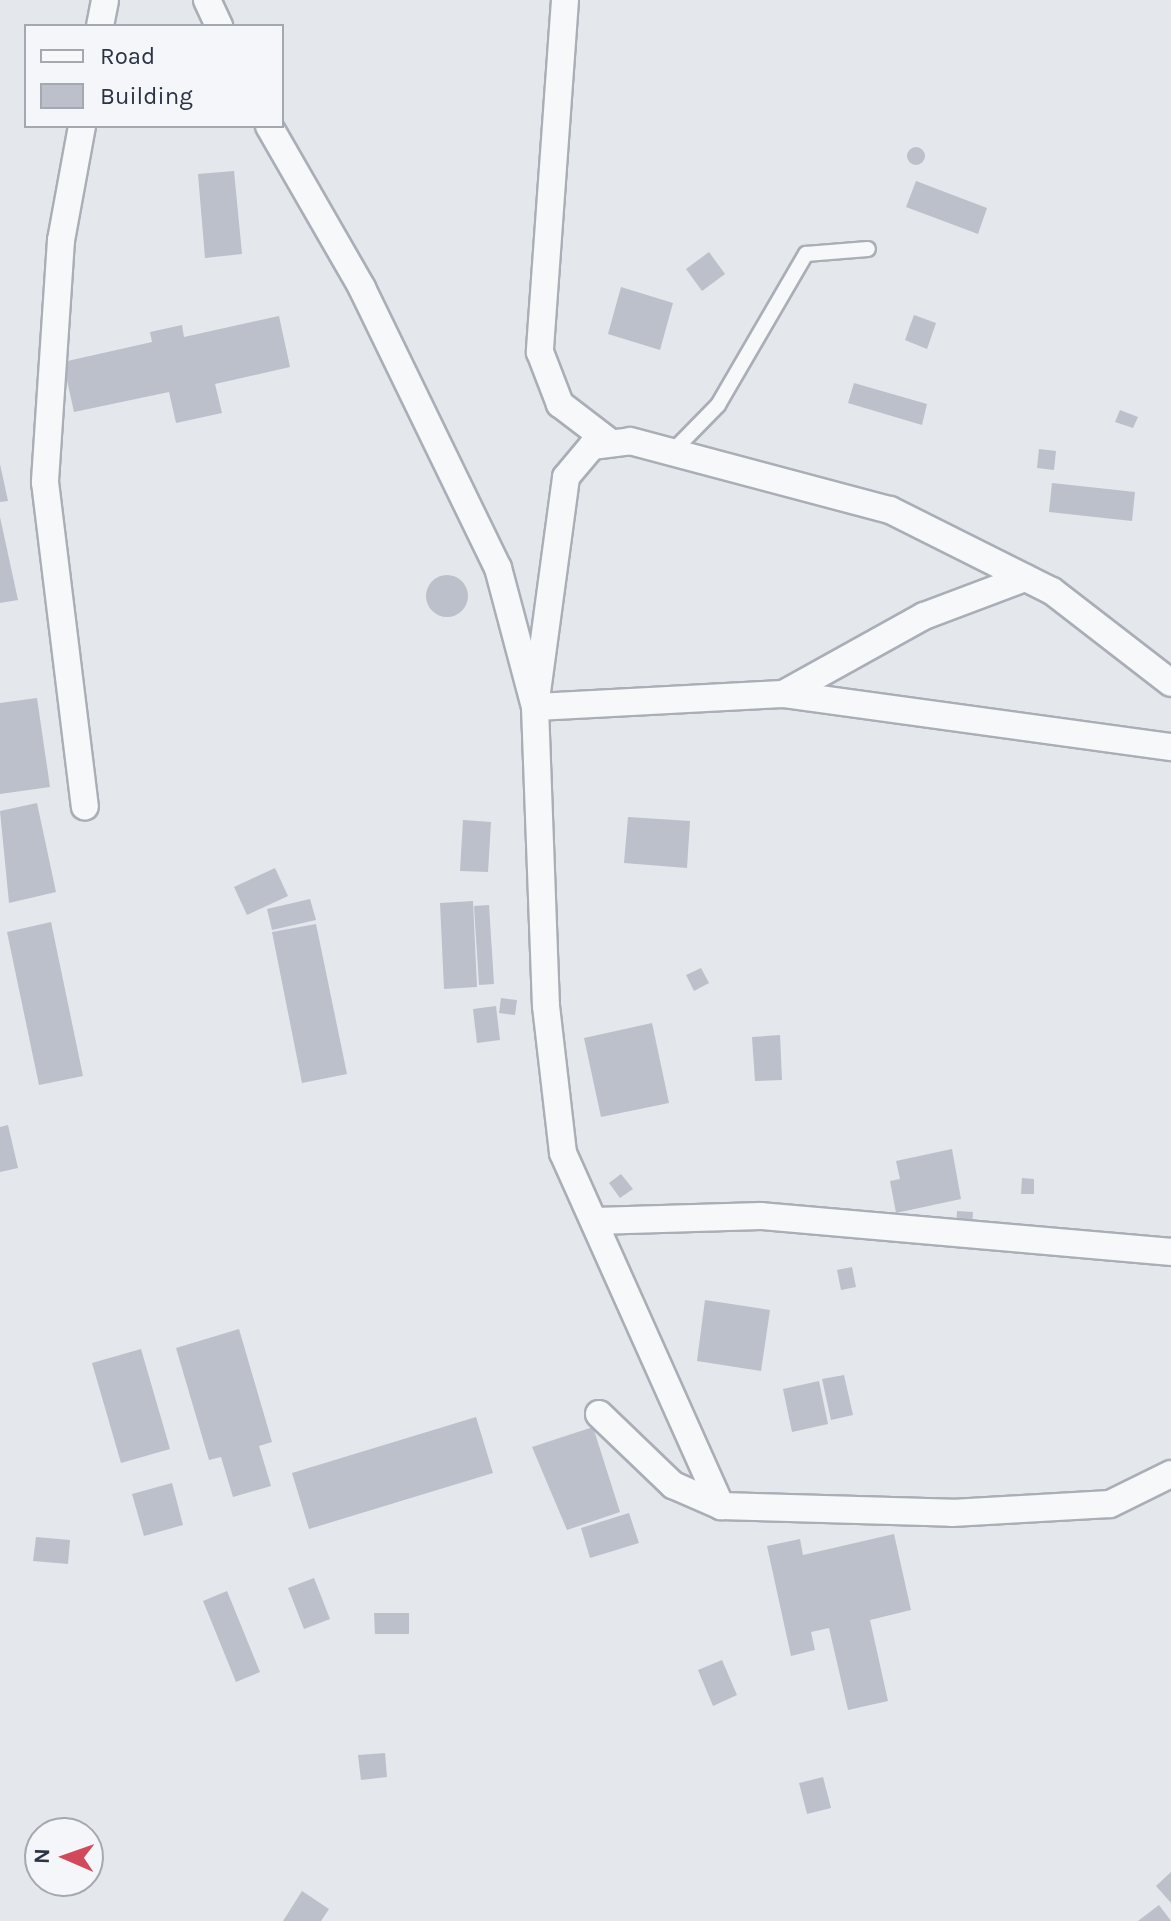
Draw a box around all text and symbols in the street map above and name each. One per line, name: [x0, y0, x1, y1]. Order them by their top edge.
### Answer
legend: [24, 24, 284, 128]
text: Road: [100, 42, 155, 70]
text: Building: [100, 82, 193, 110]
north arrow: [24, 1817, 104, 1897]
text: N: [29, 1848, 55, 1865]

